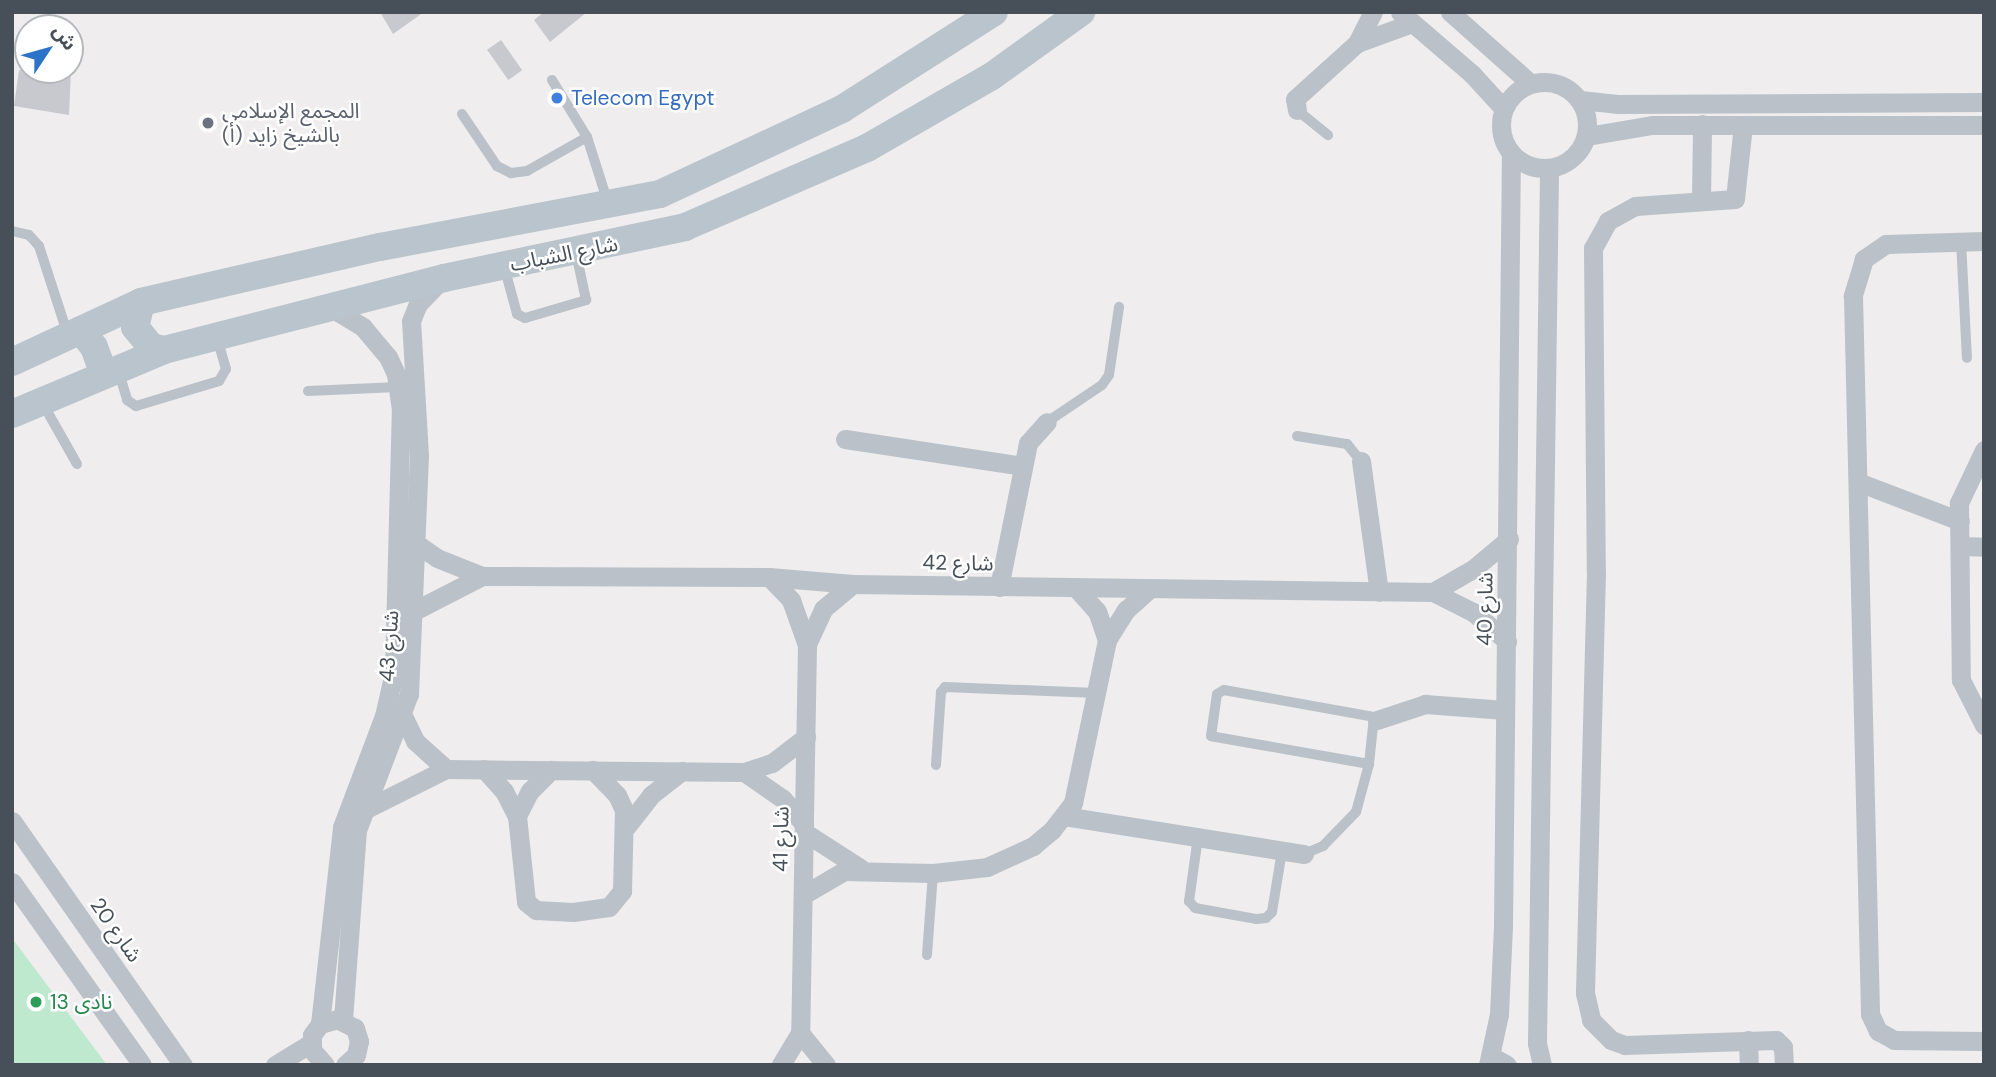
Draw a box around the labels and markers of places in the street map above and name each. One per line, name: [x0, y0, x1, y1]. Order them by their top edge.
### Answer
place label: Telecom Egypt: [571, 85, 714, 111]
marker: Telecom Egypt: [549, 90, 565, 106]
place label: المجمع الإسلامي (أ) بالشيخ زايد: [222, 98, 360, 148]
marker: المجمع الإسلامي (أ) بالشيخ زايد: [200, 115, 216, 131]
place label: نادى 13: [50, 989, 112, 1015]
marker: نادى 13: [28, 994, 44, 1010]

